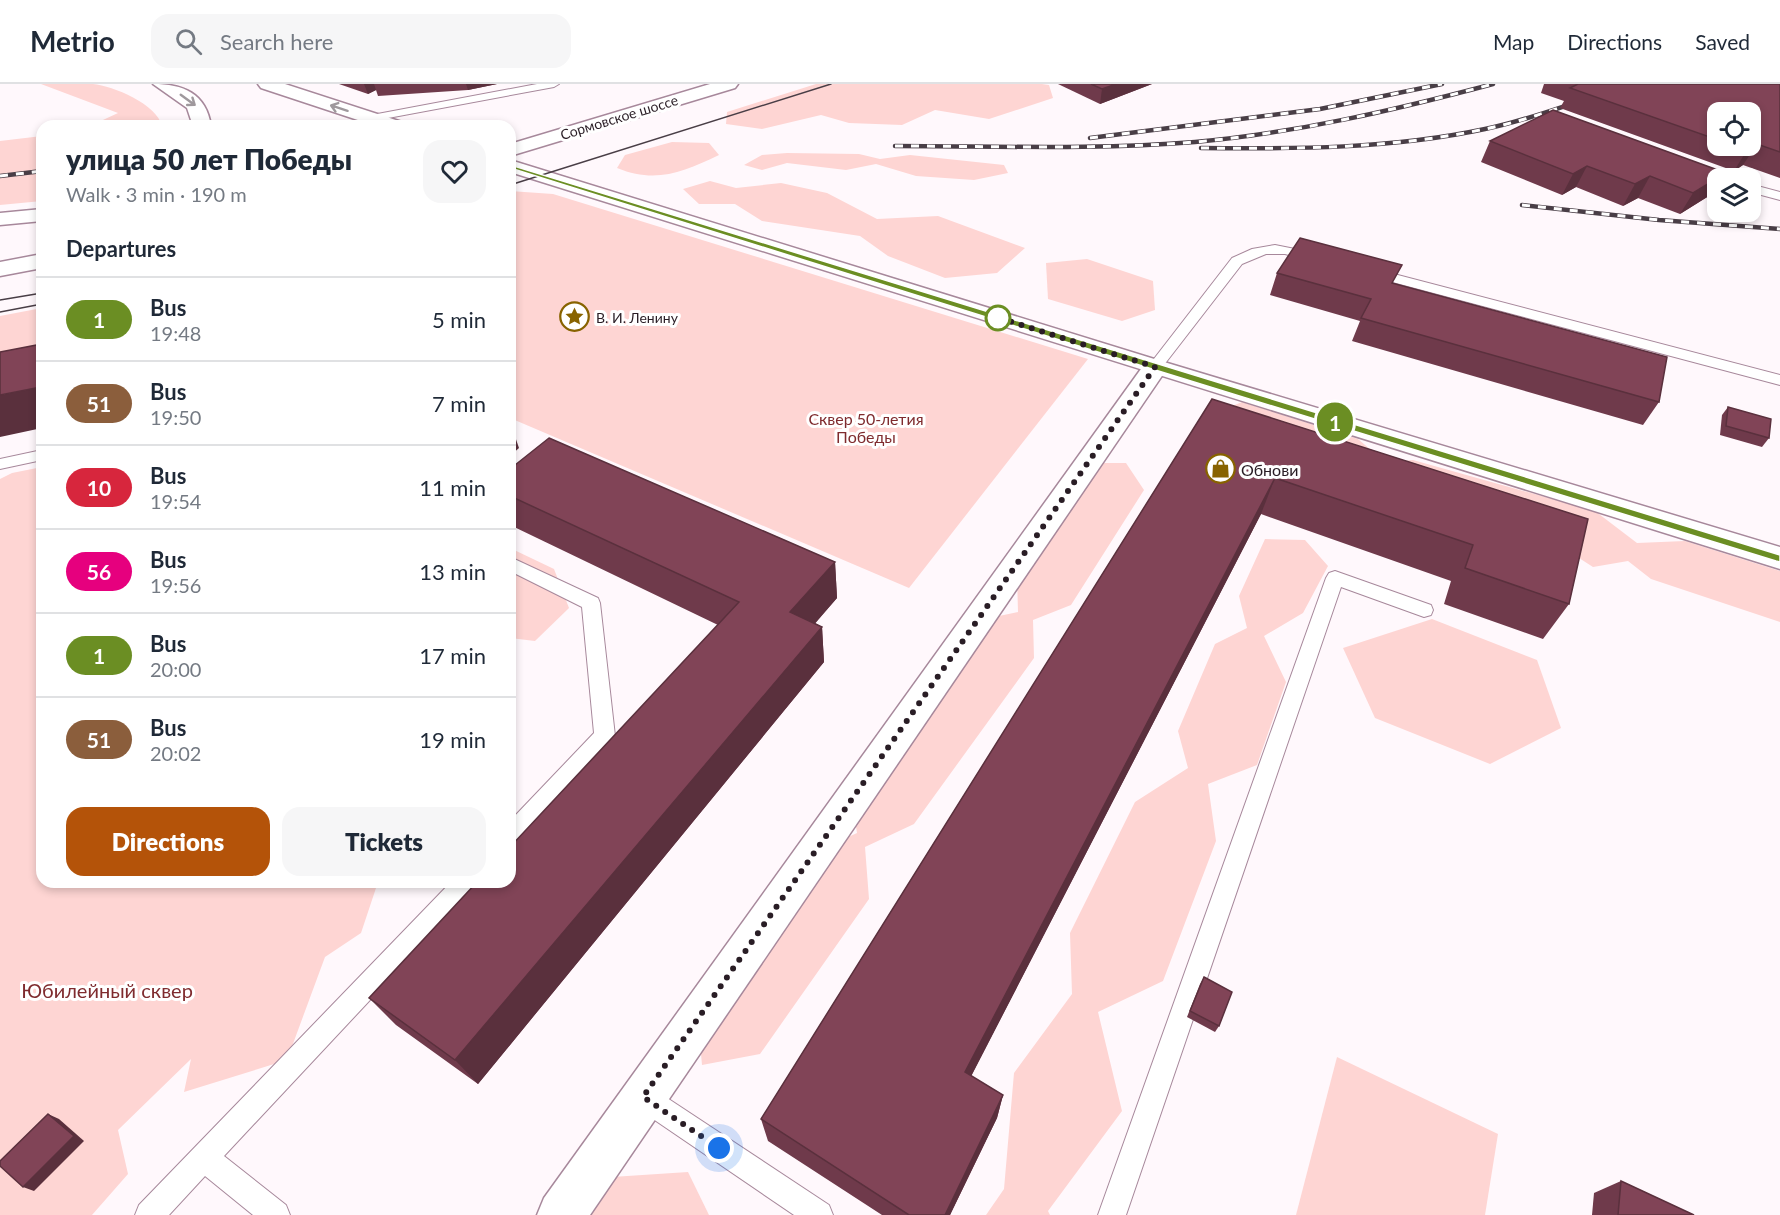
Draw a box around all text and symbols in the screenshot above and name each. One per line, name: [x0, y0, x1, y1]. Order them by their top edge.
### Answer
search box: [151, 14, 571, 68]
text: Metrio: [30, 24, 115, 58]
icon: search: [172, 25, 205, 58]
text: Search here: [220, 28, 333, 55]
text: Map: [1493, 29, 1534, 54]
text: Directions: [1567, 29, 1662, 54]
text: Saved: [1695, 29, 1750, 54]
street label: Сормовское шоссе: [558, 91, 680, 143]
one-way arrow: [180, 94, 196, 106]
one-way arrow: [330, 101, 349, 112]
map controls: [1707, 102, 1761, 222]
button: locate: [1707, 102, 1761, 156]
button: heart: [423, 140, 486, 203]
text: улица 50 лет Победы: [66, 142, 352, 176]
button: layers: [1707, 168, 1761, 222]
text: Walk · 3 min · 190 m: [66, 182, 247, 206]
text: Departures: [66, 235, 176, 262]
text: Bus: [150, 294, 186, 321]
place icon: В. И. Ленину: [559, 301, 591, 333]
unlabelled marker: [985, 305, 1011, 331]
text: 5 min: [432, 306, 486, 333]
text: 1: [93, 307, 105, 332]
place label: В. И. Ленину: [596, 309, 679, 326]
text: 19:48: [150, 321, 201, 345]
text: Bus: [150, 378, 186, 405]
text: 7 min: [432, 390, 486, 417]
text: 51: [87, 391, 111, 416]
line badge: 1: [1316, 402, 1354, 442]
text: 19:50: [150, 405, 201, 429]
park label: Сквер 50-летия Победы: [808, 409, 924, 446]
text: 1: [1329, 410, 1341, 435]
shop icon: Обнови: [1204, 453, 1236, 485]
place label: Обнови: [1241, 460, 1298, 479]
text: Bus: [150, 462, 186, 489]
text: 11 min: [419, 474, 486, 501]
text: 10: [87, 475, 111, 500]
text: 19:54: [150, 489, 201, 513]
text: Bus: [150, 546, 186, 573]
text: 13 min: [419, 558, 486, 585]
text: 56: [87, 559, 111, 584]
text: 19:56: [150, 573, 201, 597]
text: Bus: [150, 630, 186, 657]
text: 17 min: [419, 642, 486, 669]
text: 1: [93, 643, 105, 668]
text: 20:00: [150, 657, 201, 681]
text: Bus: [150, 714, 186, 741]
text: 19 min: [419, 726, 486, 753]
text: 51: [87, 727, 111, 752]
text: 20:02: [150, 741, 201, 765]
button: Directions: [66, 807, 270, 876]
button: Tickets: [282, 807, 486, 876]
park label: Юбилейный сквер: [21, 978, 193, 1002]
your location: [704, 1133, 734, 1163]

